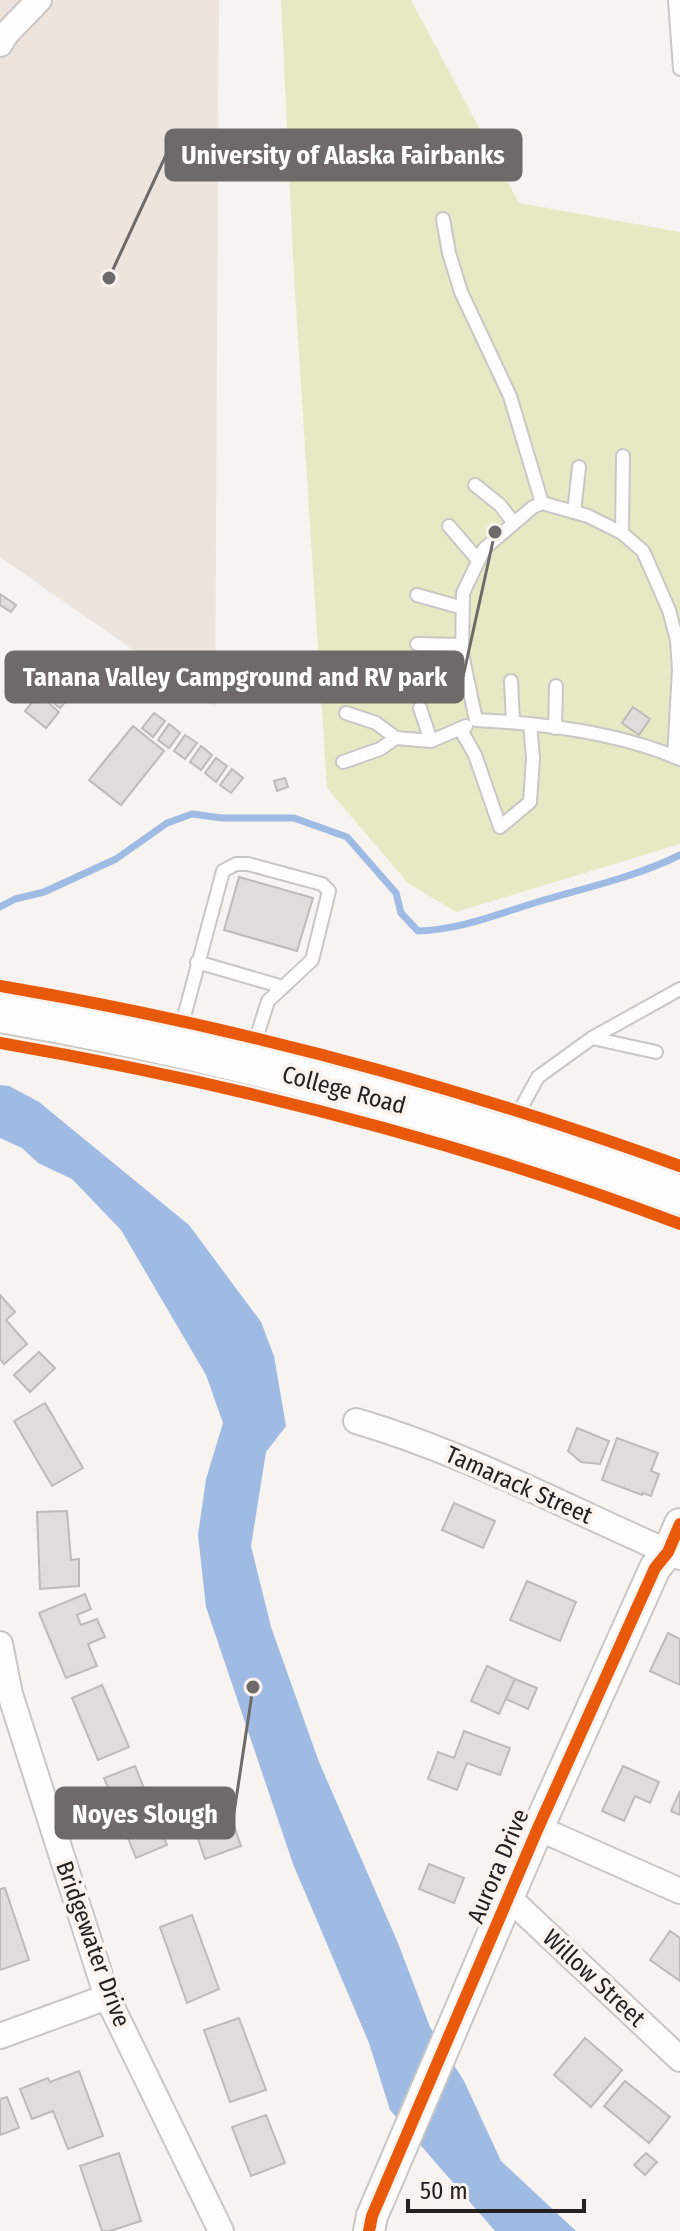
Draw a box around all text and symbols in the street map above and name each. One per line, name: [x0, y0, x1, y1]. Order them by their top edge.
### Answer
callout: University of Alaska Fairbanks: [166, 130, 521, 180]
text: University of Alaska Fairbanks: [181, 140, 505, 171]
callout: Tanana Valley Campground and RV park: [6, 652, 463, 702]
text: Tanana Valley Campground and RV park: [23, 662, 448, 693]
street label: College Road: [279, 1060, 409, 1120]
street label: Tamarack Street: [441, 1440, 597, 1530]
callout: Noyes Slough: [56, 1788, 234, 1838]
text: Noyes Slough: [72, 1799, 218, 1830]
street label: Aurora Drive: [461, 1805, 535, 1927]
street label: Bridgewater Drive: [50, 1857, 136, 2031]
street label: Willow Street: [537, 1924, 651, 2033]
scale bar: [408, 2163, 584, 2213]
text: 50 m: [420, 2177, 468, 2205]

